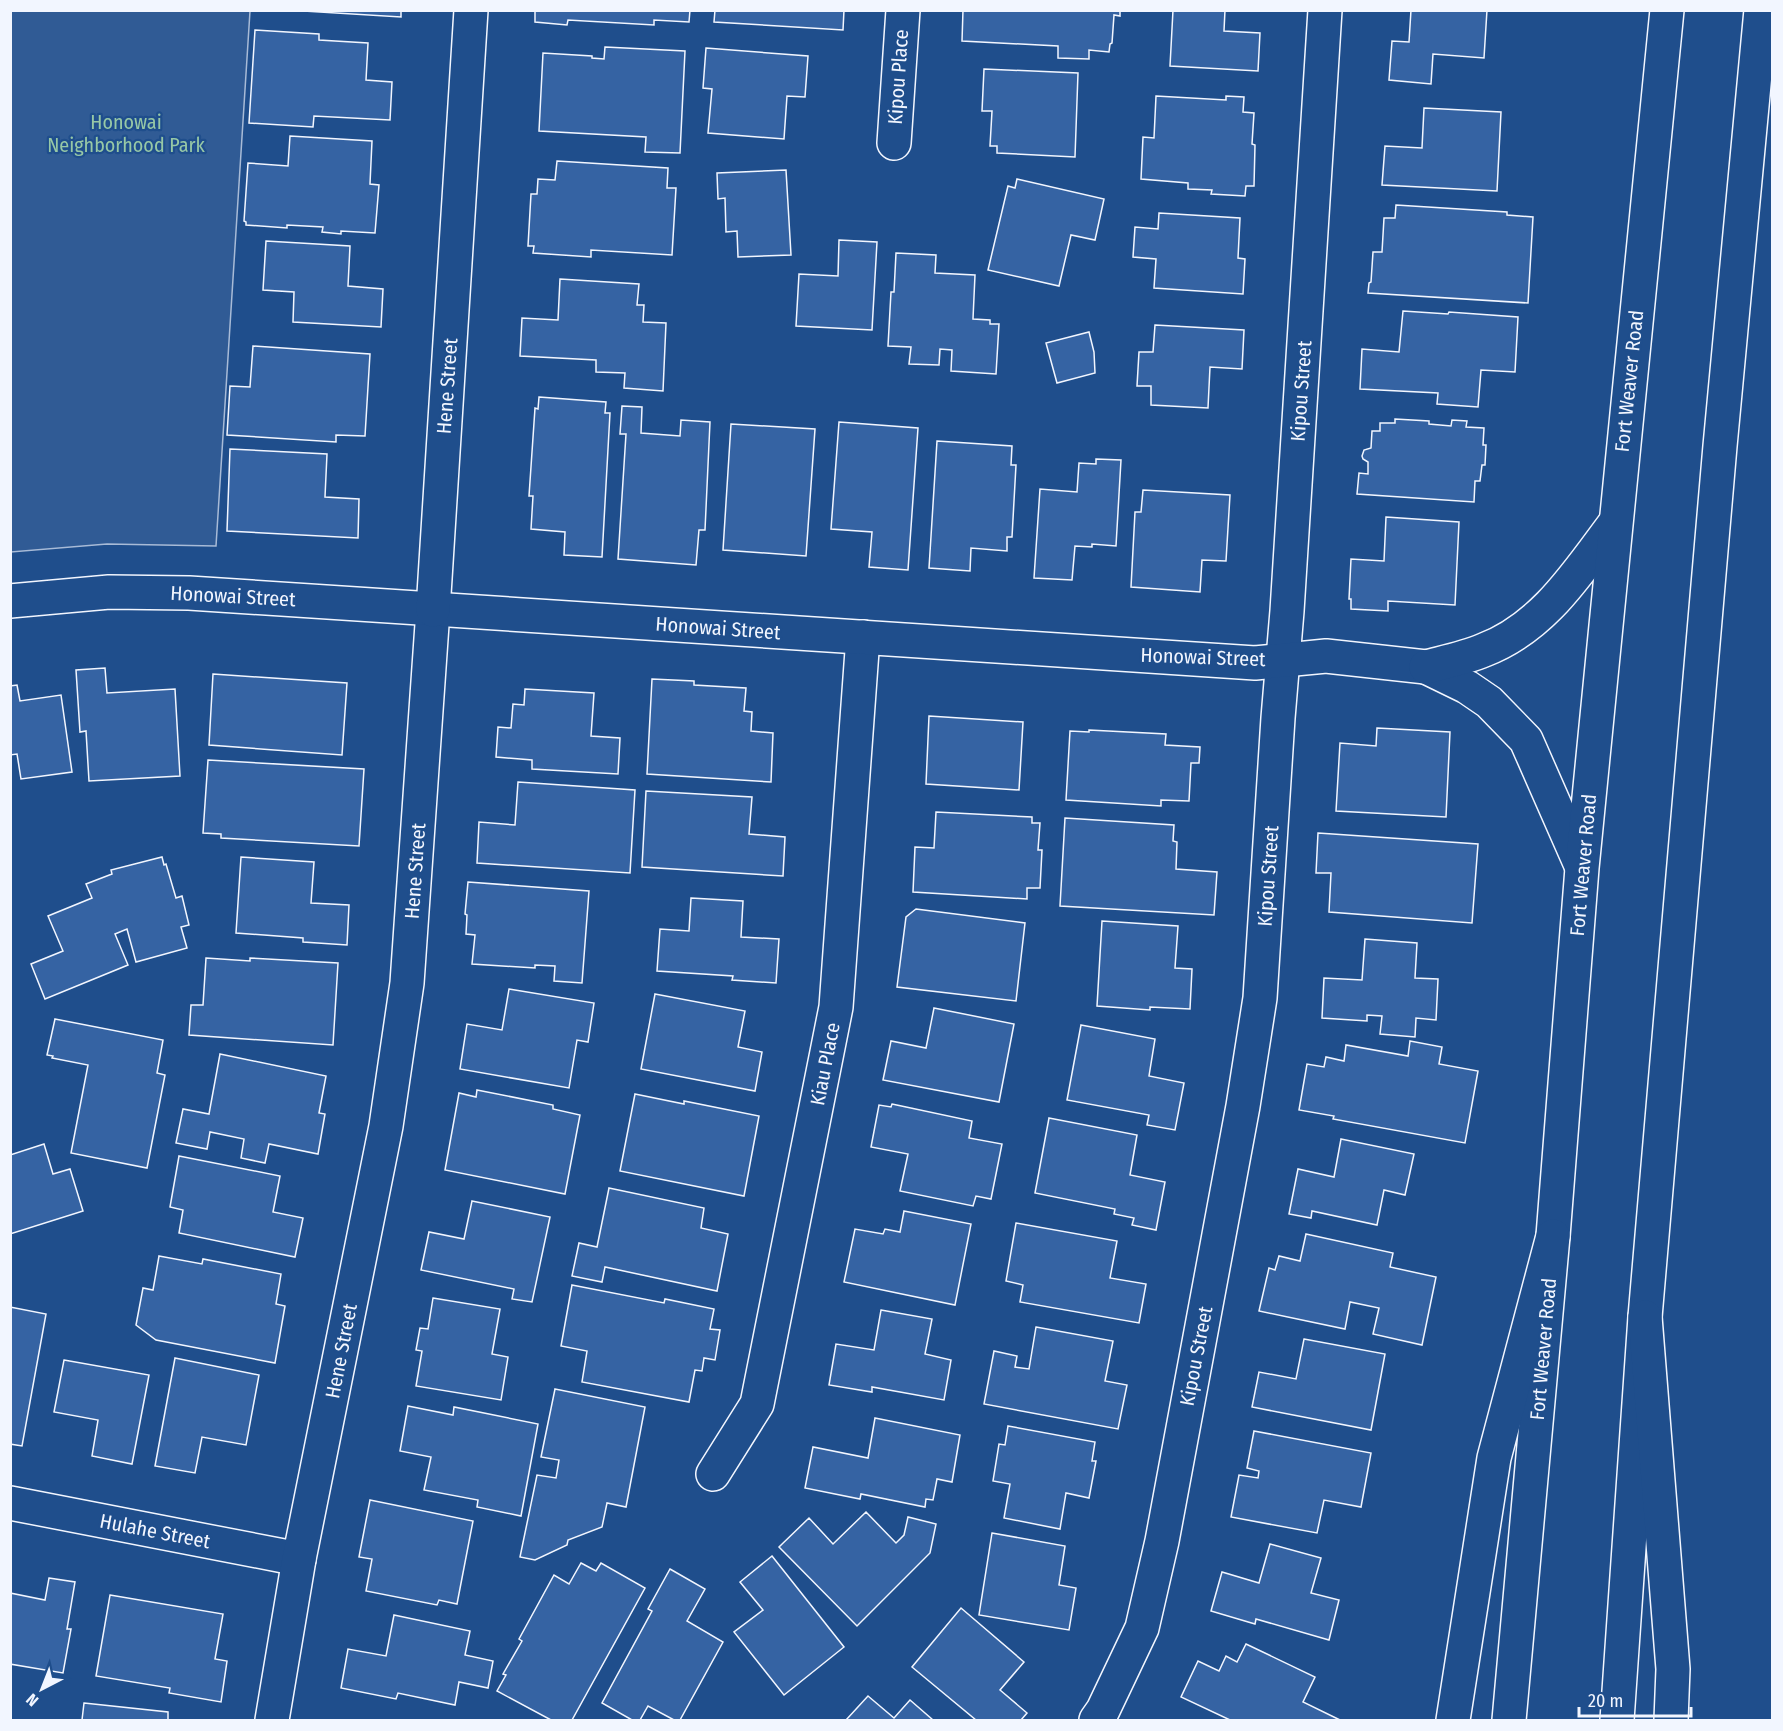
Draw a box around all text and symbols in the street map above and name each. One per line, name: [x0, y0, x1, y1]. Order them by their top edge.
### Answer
street label: Kipou Place: [883, 29, 913, 125]
park label: Honowai Neighborhood Park: [47, 110, 206, 157]
street label: Fort Weaver Road: [1610, 309, 1648, 453]
street label: Hene Street: [432, 337, 462, 435]
street label: Kipou Street: [1286, 339, 1317, 442]
street label: Honowai Street: [170, 581, 297, 611]
street label: Honowai Street: [655, 612, 782, 644]
street label: Honowai Street: [1140, 643, 1266, 671]
street label: Fort Weaver Road: [1565, 793, 1601, 937]
street label: Hene Street: [400, 822, 430, 920]
street label: Kipou Street: [1253, 824, 1284, 927]
street label: Kiau Place: [805, 1021, 845, 1107]
street label: Fort Weaver Road: [1525, 1277, 1561, 1421]
street label: Hene Street: [320, 1301, 362, 1401]
street label: Kipou Street: [1175, 1304, 1218, 1408]
street label: Hulahe Street: [98, 1509, 213, 1554]
north arrow: [12, 1659, 72, 1719]
scale bar: [1579, 1680, 1692, 1718]
text: N: [22, 1690, 42, 1710]
text: 20 m: [1588, 1690, 1623, 1712]

